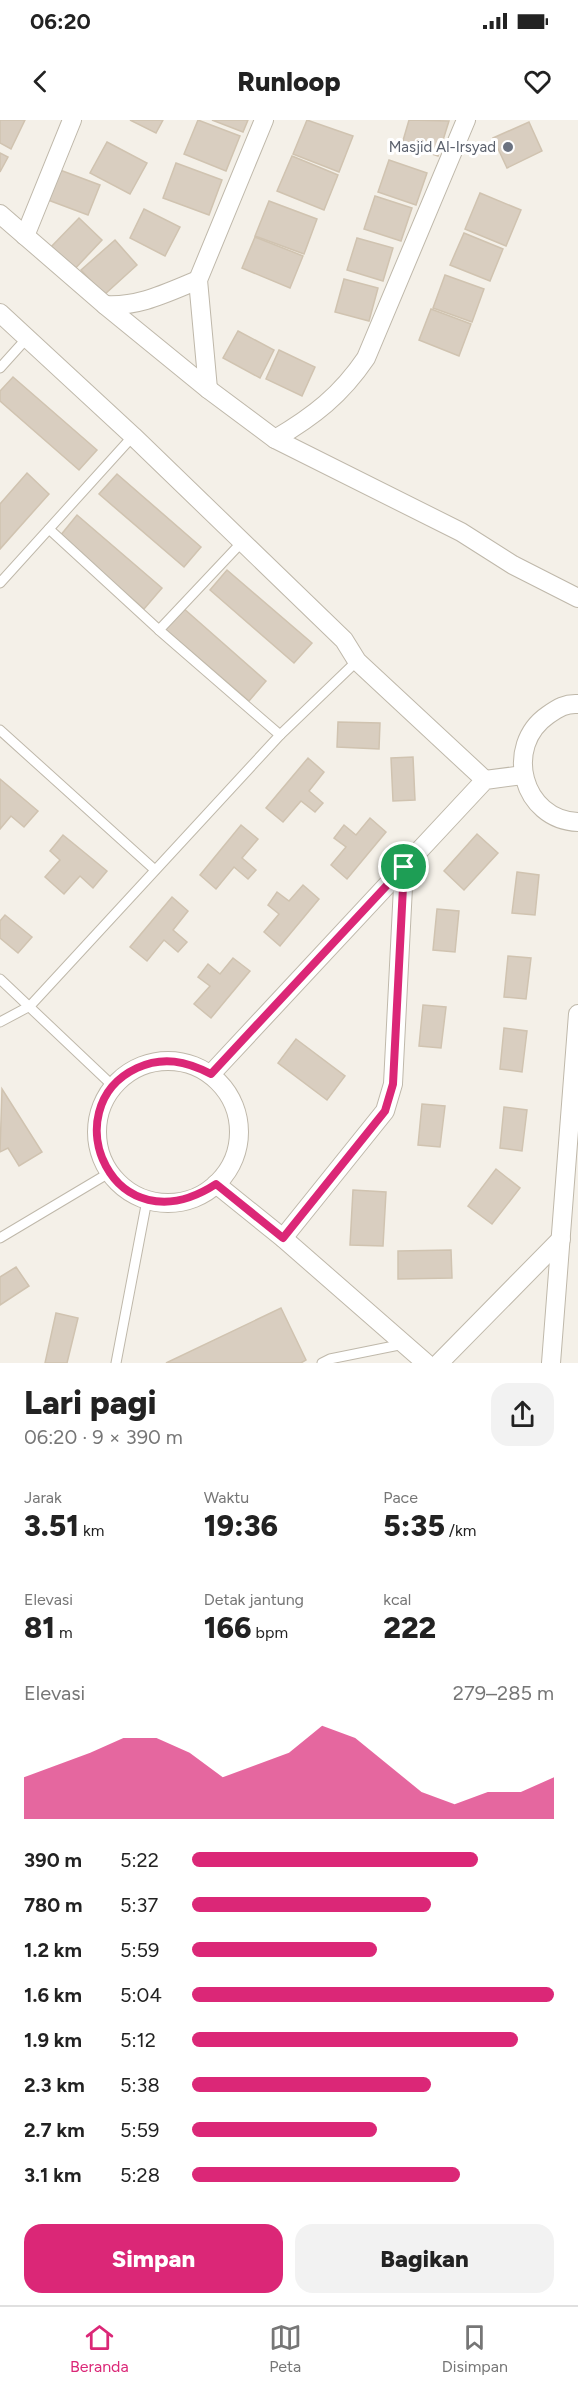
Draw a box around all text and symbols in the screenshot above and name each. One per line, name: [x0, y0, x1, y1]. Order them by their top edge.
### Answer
text: 06:20: [30, 8, 91, 35]
icon: back: [24, 65, 57, 98]
text: Runloop: [237, 65, 341, 98]
icon: heart: [521, 65, 554, 98]
place label: Masjid Al-Irsyad: [389, 138, 496, 156]
marker: Masjid Al-Irsyad: [501, 140, 515, 154]
pin: [378, 841, 429, 892]
icon: arrive: [387, 850, 420, 883]
text: Lari pagi: [24, 1383, 157, 1422]
button: share: [491, 1383, 554, 1446]
text: 06:20 · 9 × 390 m: [24, 1425, 183, 1449]
text: Jarak: [24, 1488, 62, 1507]
text: Waktu: [204, 1488, 249, 1507]
text: Pace: [383, 1488, 418, 1507]
text: 3.51: [24, 1507, 79, 1544]
text: 19:36: [204, 1507, 278, 1544]
text: 5:35: [383, 1507, 445, 1544]
text: km: [79, 1521, 104, 1540]
text: /km: [445, 1521, 476, 1540]
text: Elevasi: [24, 1590, 73, 1609]
text: Detak jantung: [204, 1590, 304, 1609]
text: kcal: [383, 1590, 411, 1609]
text: 81: [24, 1609, 55, 1646]
text: 166: [204, 1609, 252, 1646]
text: 222: [383, 1609, 436, 1646]
text: m: [55, 1623, 73, 1642]
text: bpm: [252, 1623, 288, 1642]
text: Elevasi: [24, 1681, 85, 1705]
text: 279–285 m: [453, 1681, 554, 1705]
text: 390 m: [24, 1848, 82, 1872]
text: 5:22: [120, 1848, 159, 1872]
text: 780 m: [24, 1893, 83, 1917]
text: 5:37: [120, 1893, 158, 1917]
text: 1.2 km: [24, 1938, 82, 1962]
text: 5:59: [120, 1938, 159, 1962]
text: 1.6 km: [24, 1983, 82, 2007]
text: 5:04: [120, 1983, 162, 2007]
text: 1.9 km: [24, 2028, 82, 2052]
text: 5:12: [120, 2028, 156, 2052]
text: 2.3 km: [24, 2073, 85, 2097]
text: 5:38: [120, 2073, 160, 2097]
text: 2.7 km: [24, 2118, 85, 2142]
text: 5:59: [120, 2118, 159, 2142]
text: 3.1 km: [24, 2163, 81, 2187]
text: 5:28: [120, 2163, 160, 2187]
button: Simpan: [24, 2224, 283, 2293]
button: Bagikan: [295, 2224, 554, 2293]
tab: Beranda: [70, 2321, 129, 2376]
tab: Peta: [269, 2321, 302, 2376]
tab: Disimpan: [442, 2321, 508, 2376]

